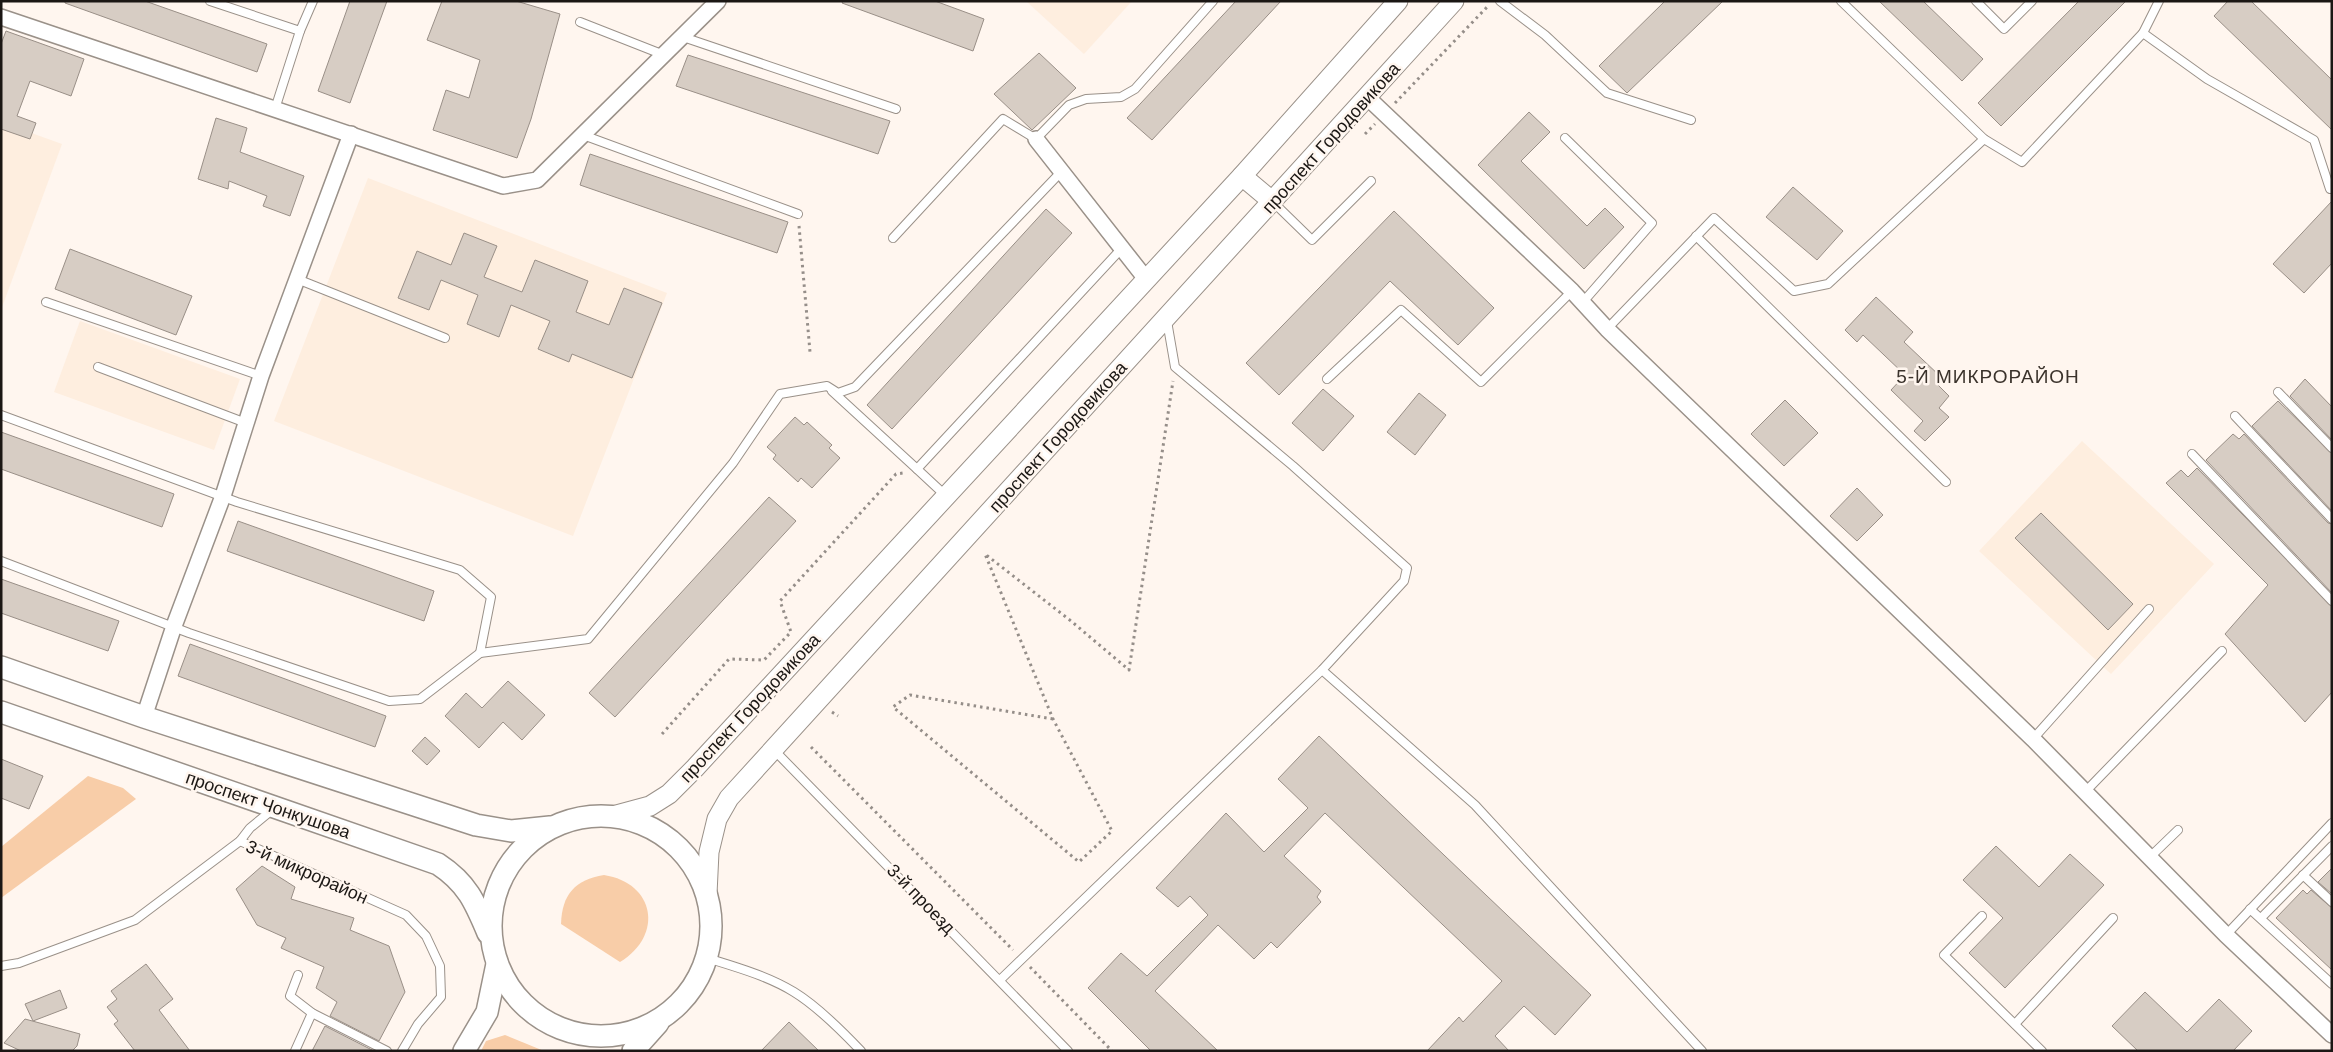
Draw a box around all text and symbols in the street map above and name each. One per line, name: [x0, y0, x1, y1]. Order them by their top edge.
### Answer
street label: проспект Городовикова: [1258, 58, 1405, 217]
street label: проспект Городовикова: [985, 357, 1132, 516]
district label: 5-Й МИКРОРАЙОН: [1896, 366, 2080, 387]
street label: проспект Городовикова: [676, 629, 825, 786]
street label: проспект Чонкушова: [183, 767, 354, 843]
street label: 3-й микрорайон: [243, 836, 371, 908]
street label: 3-й проезд: [883, 860, 959, 938]

